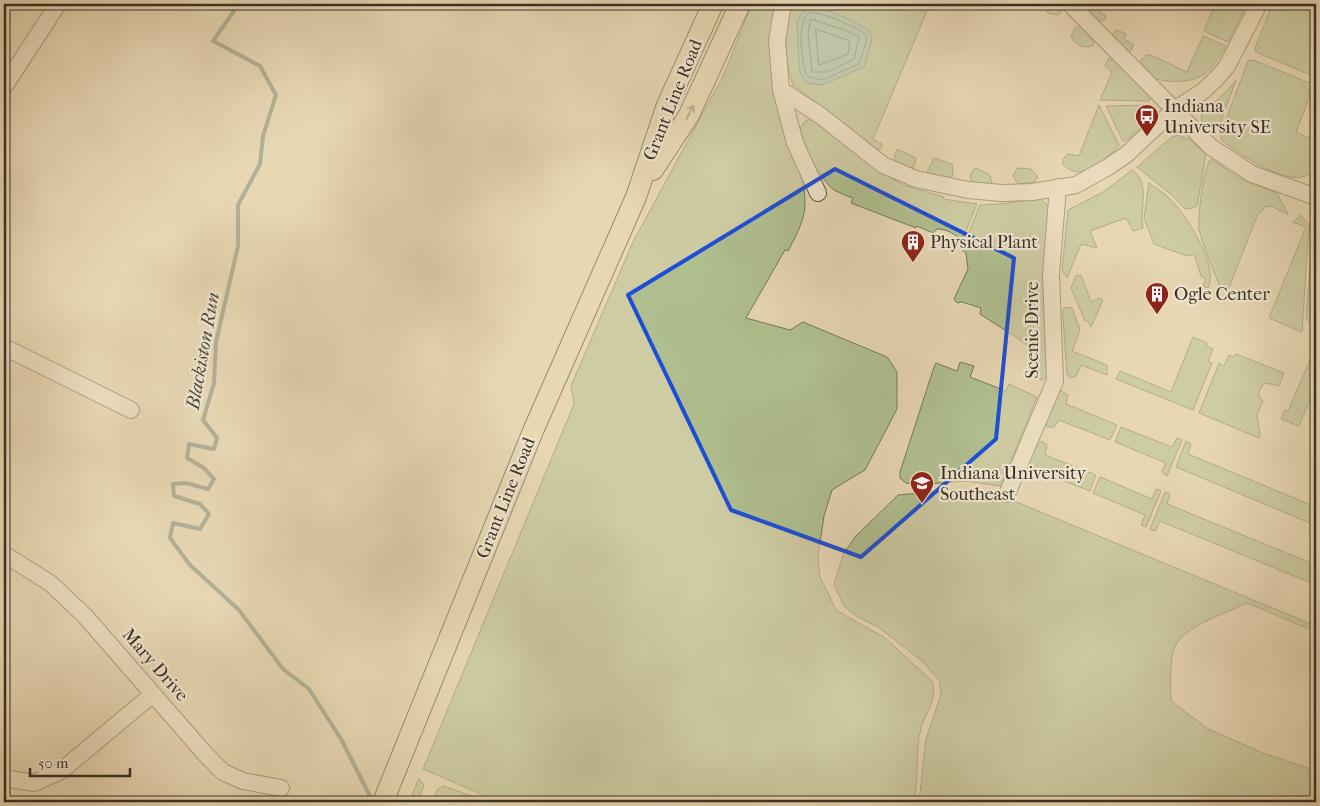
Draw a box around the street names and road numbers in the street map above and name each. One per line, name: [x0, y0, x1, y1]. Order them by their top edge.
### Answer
street label: Grant Line Road: [639, 36, 707, 164]
street label: Scenic Drive: [1022, 281, 1043, 379]
street label: Grant Line Road: [472, 434, 540, 562]
street label: Mary Drive: [118, 624, 192, 706]

